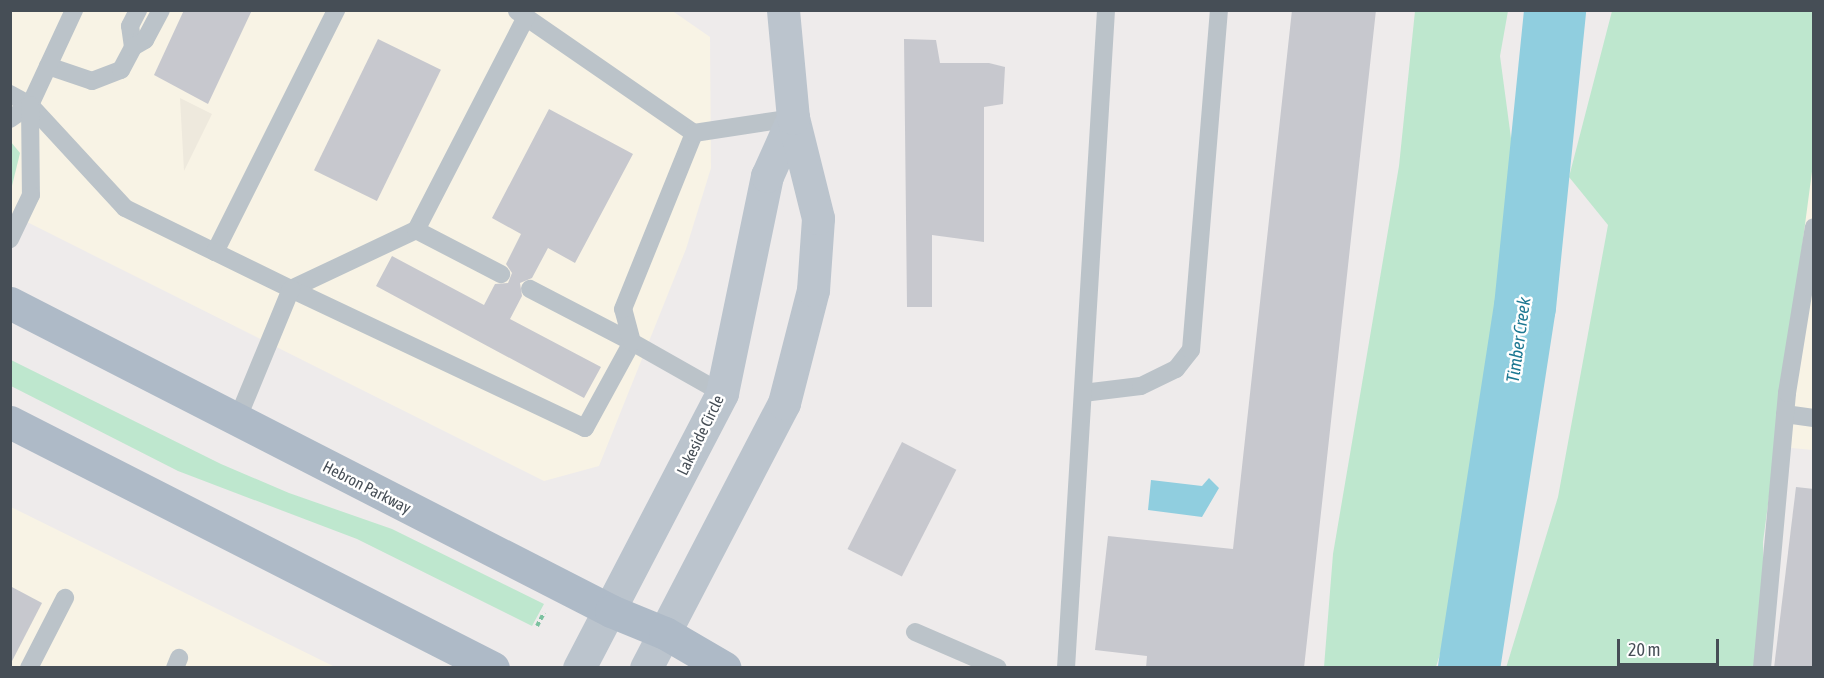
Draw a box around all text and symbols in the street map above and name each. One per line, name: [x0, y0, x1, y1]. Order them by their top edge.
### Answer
water label: Timber Creek: [1502, 296, 1536, 384]
street label: Lakeside Circle: [672, 392, 728, 478]
street label: Hebron Parkway: [320, 457, 414, 517]
scale bar: [1620, 627, 1722, 665]
text: 20 m: [1628, 639, 1660, 660]

